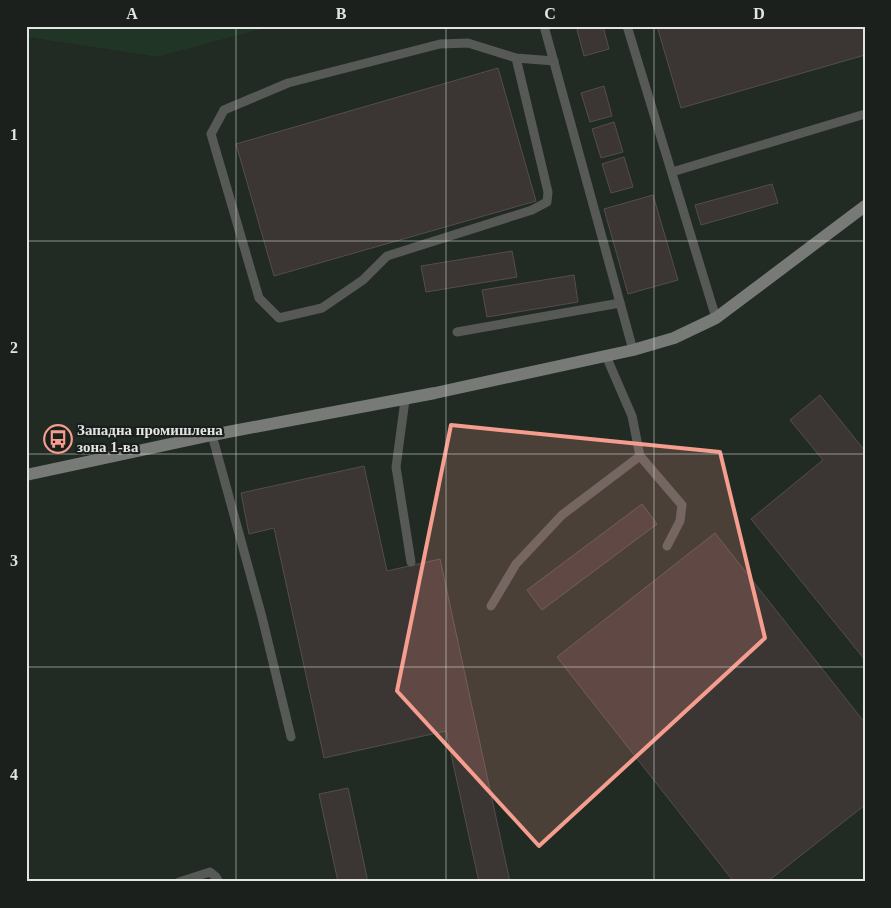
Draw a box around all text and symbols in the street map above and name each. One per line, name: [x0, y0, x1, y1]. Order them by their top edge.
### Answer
text: A: [126, 5, 138, 22]
text: B: [336, 5, 347, 22]
text: C: [544, 5, 556, 22]
text: D: [753, 5, 765, 22]
text: 1: [10, 126, 18, 143]
text: 2: [10, 339, 18, 356]
place label: Западна промишлена зона 1-ва: [77, 422, 223, 455]
bus stop icon: Западна промишлена зона 1-ва: [43, 424, 73, 454]
text: 3: [10, 552, 18, 569]
text: 4: [10, 766, 18, 783]

